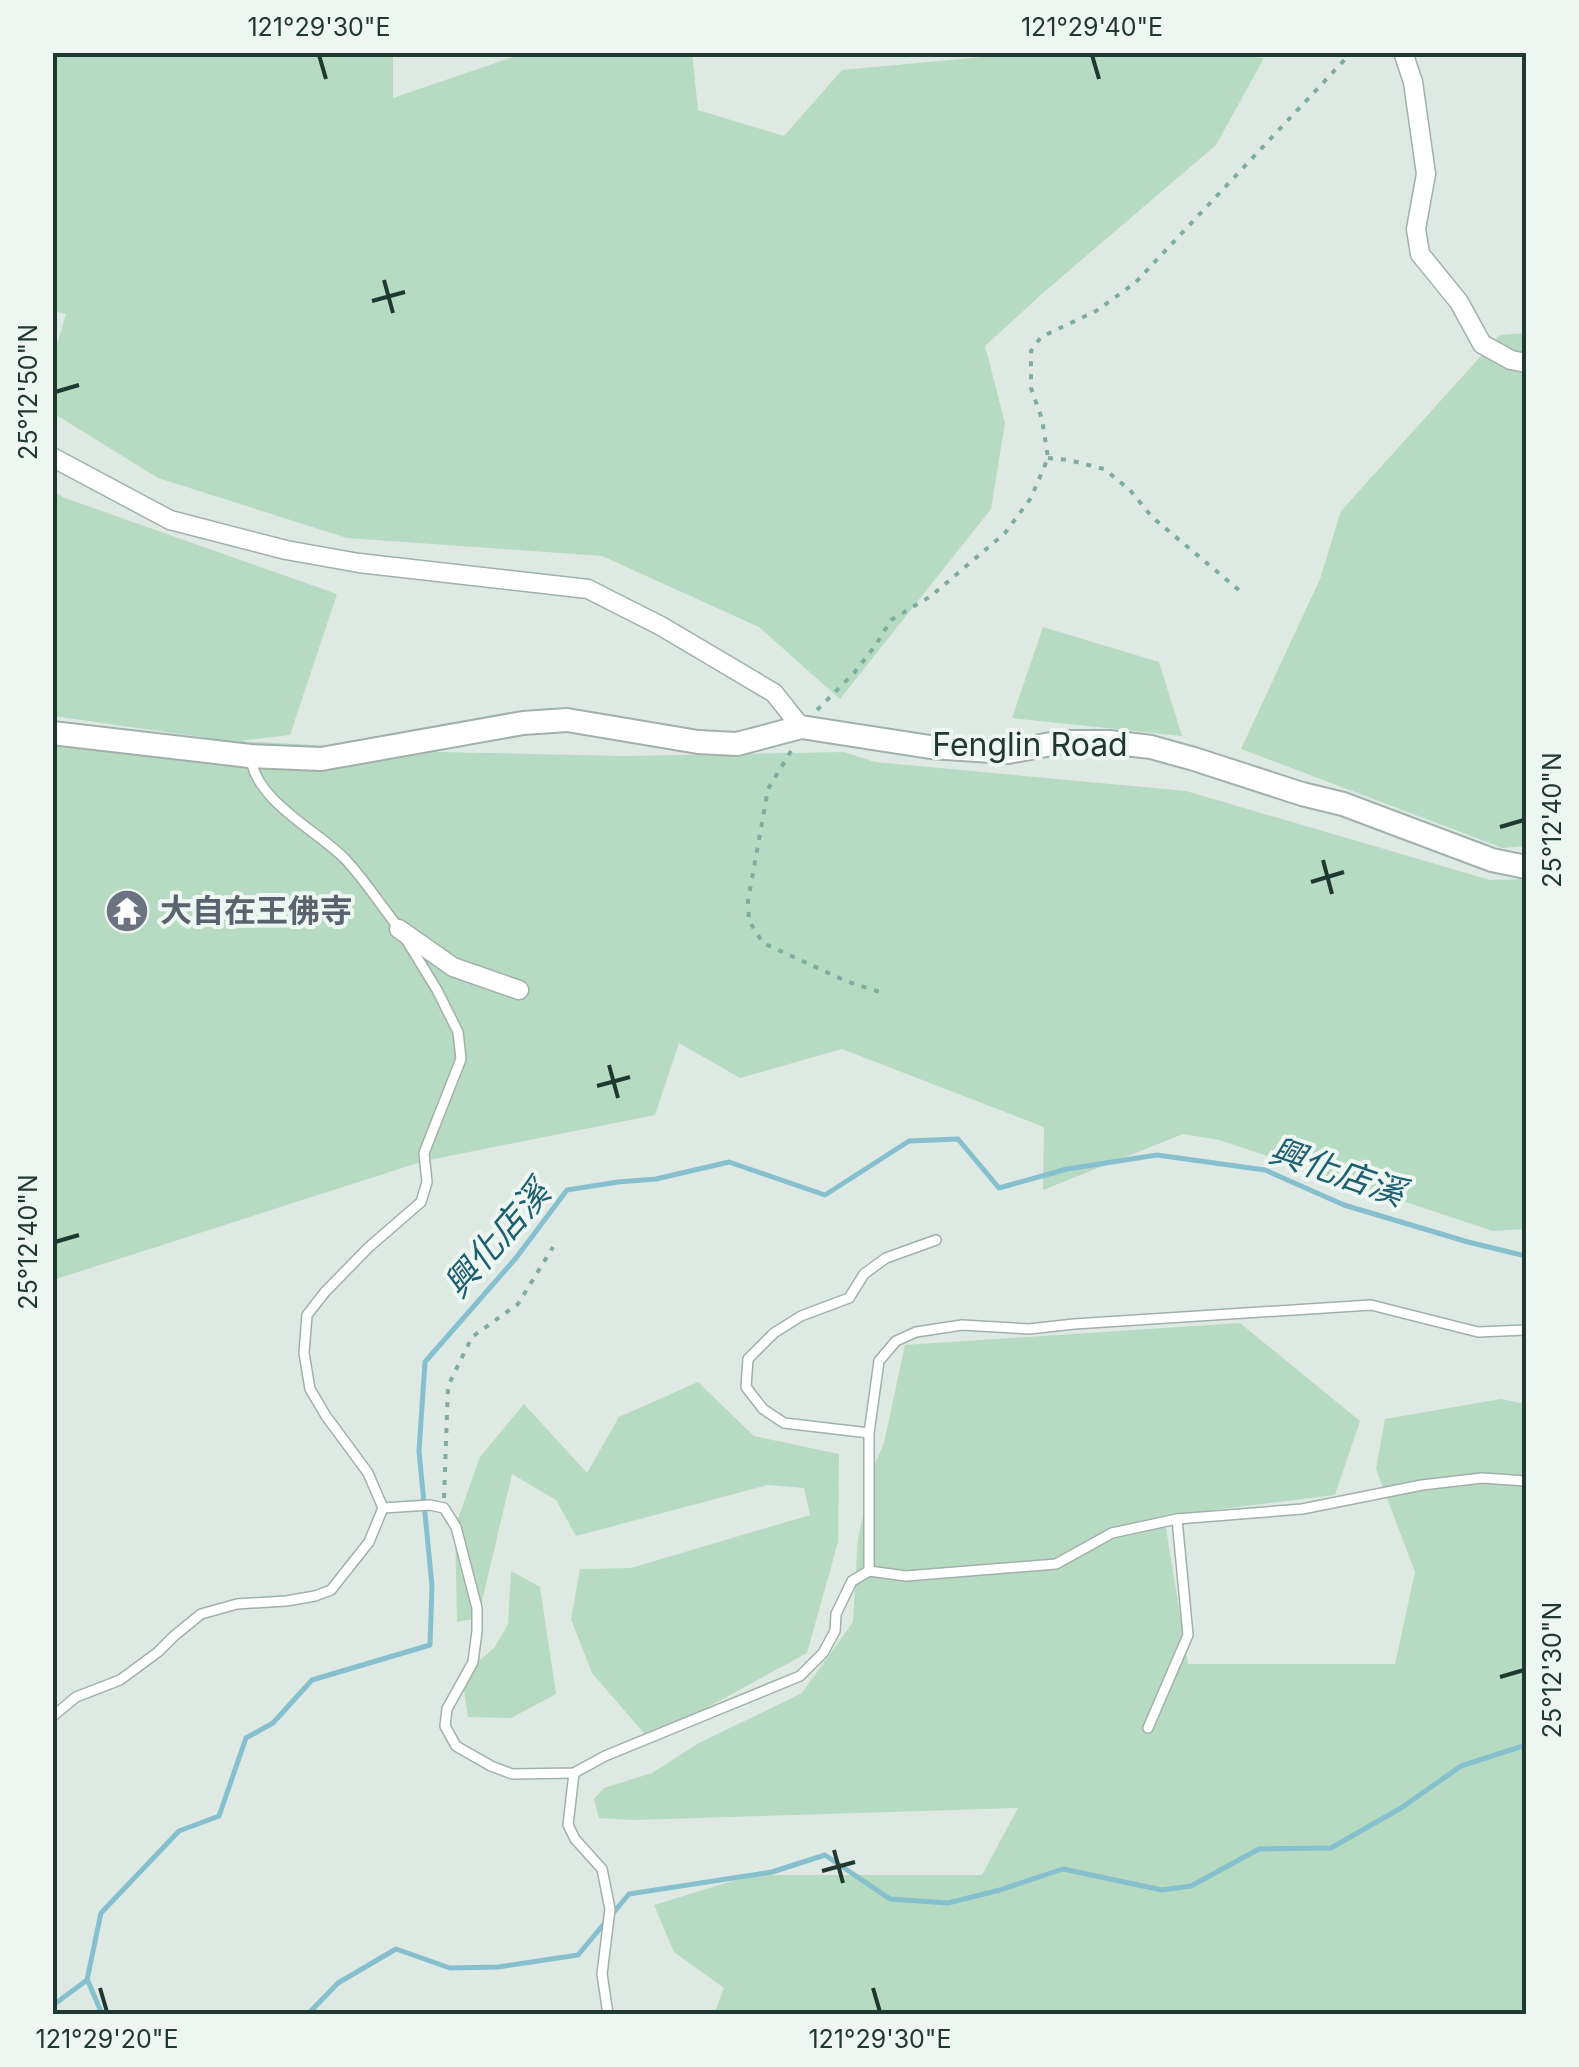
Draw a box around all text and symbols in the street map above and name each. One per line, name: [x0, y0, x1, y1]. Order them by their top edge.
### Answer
text: 121°29'30"E: [247, 12, 391, 42]
text: 121°29'40"E: [1021, 12, 1163, 42]
text: 25°12'50"N: [13, 324, 43, 460]
street label: Fenglin Road: [932, 725, 1128, 764]
text: 25°12'40"N: [1537, 752, 1567, 888]
temple icon: 大自在王佛寺: [104, 888, 150, 934]
place label: 大自在王佛寺: [160, 891, 352, 930]
water label: 興化店溪: [1264, 1128, 1415, 1215]
water label: 興化店溪: [434, 1168, 561, 1305]
text: 25°12'40"N: [13, 1174, 43, 1310]
text: 25°12'30"N: [1537, 1602, 1567, 1738]
text: 121°29'20"E: [36, 2024, 178, 2054]
text: 121°29'30"E: [808, 2024, 952, 2054]

